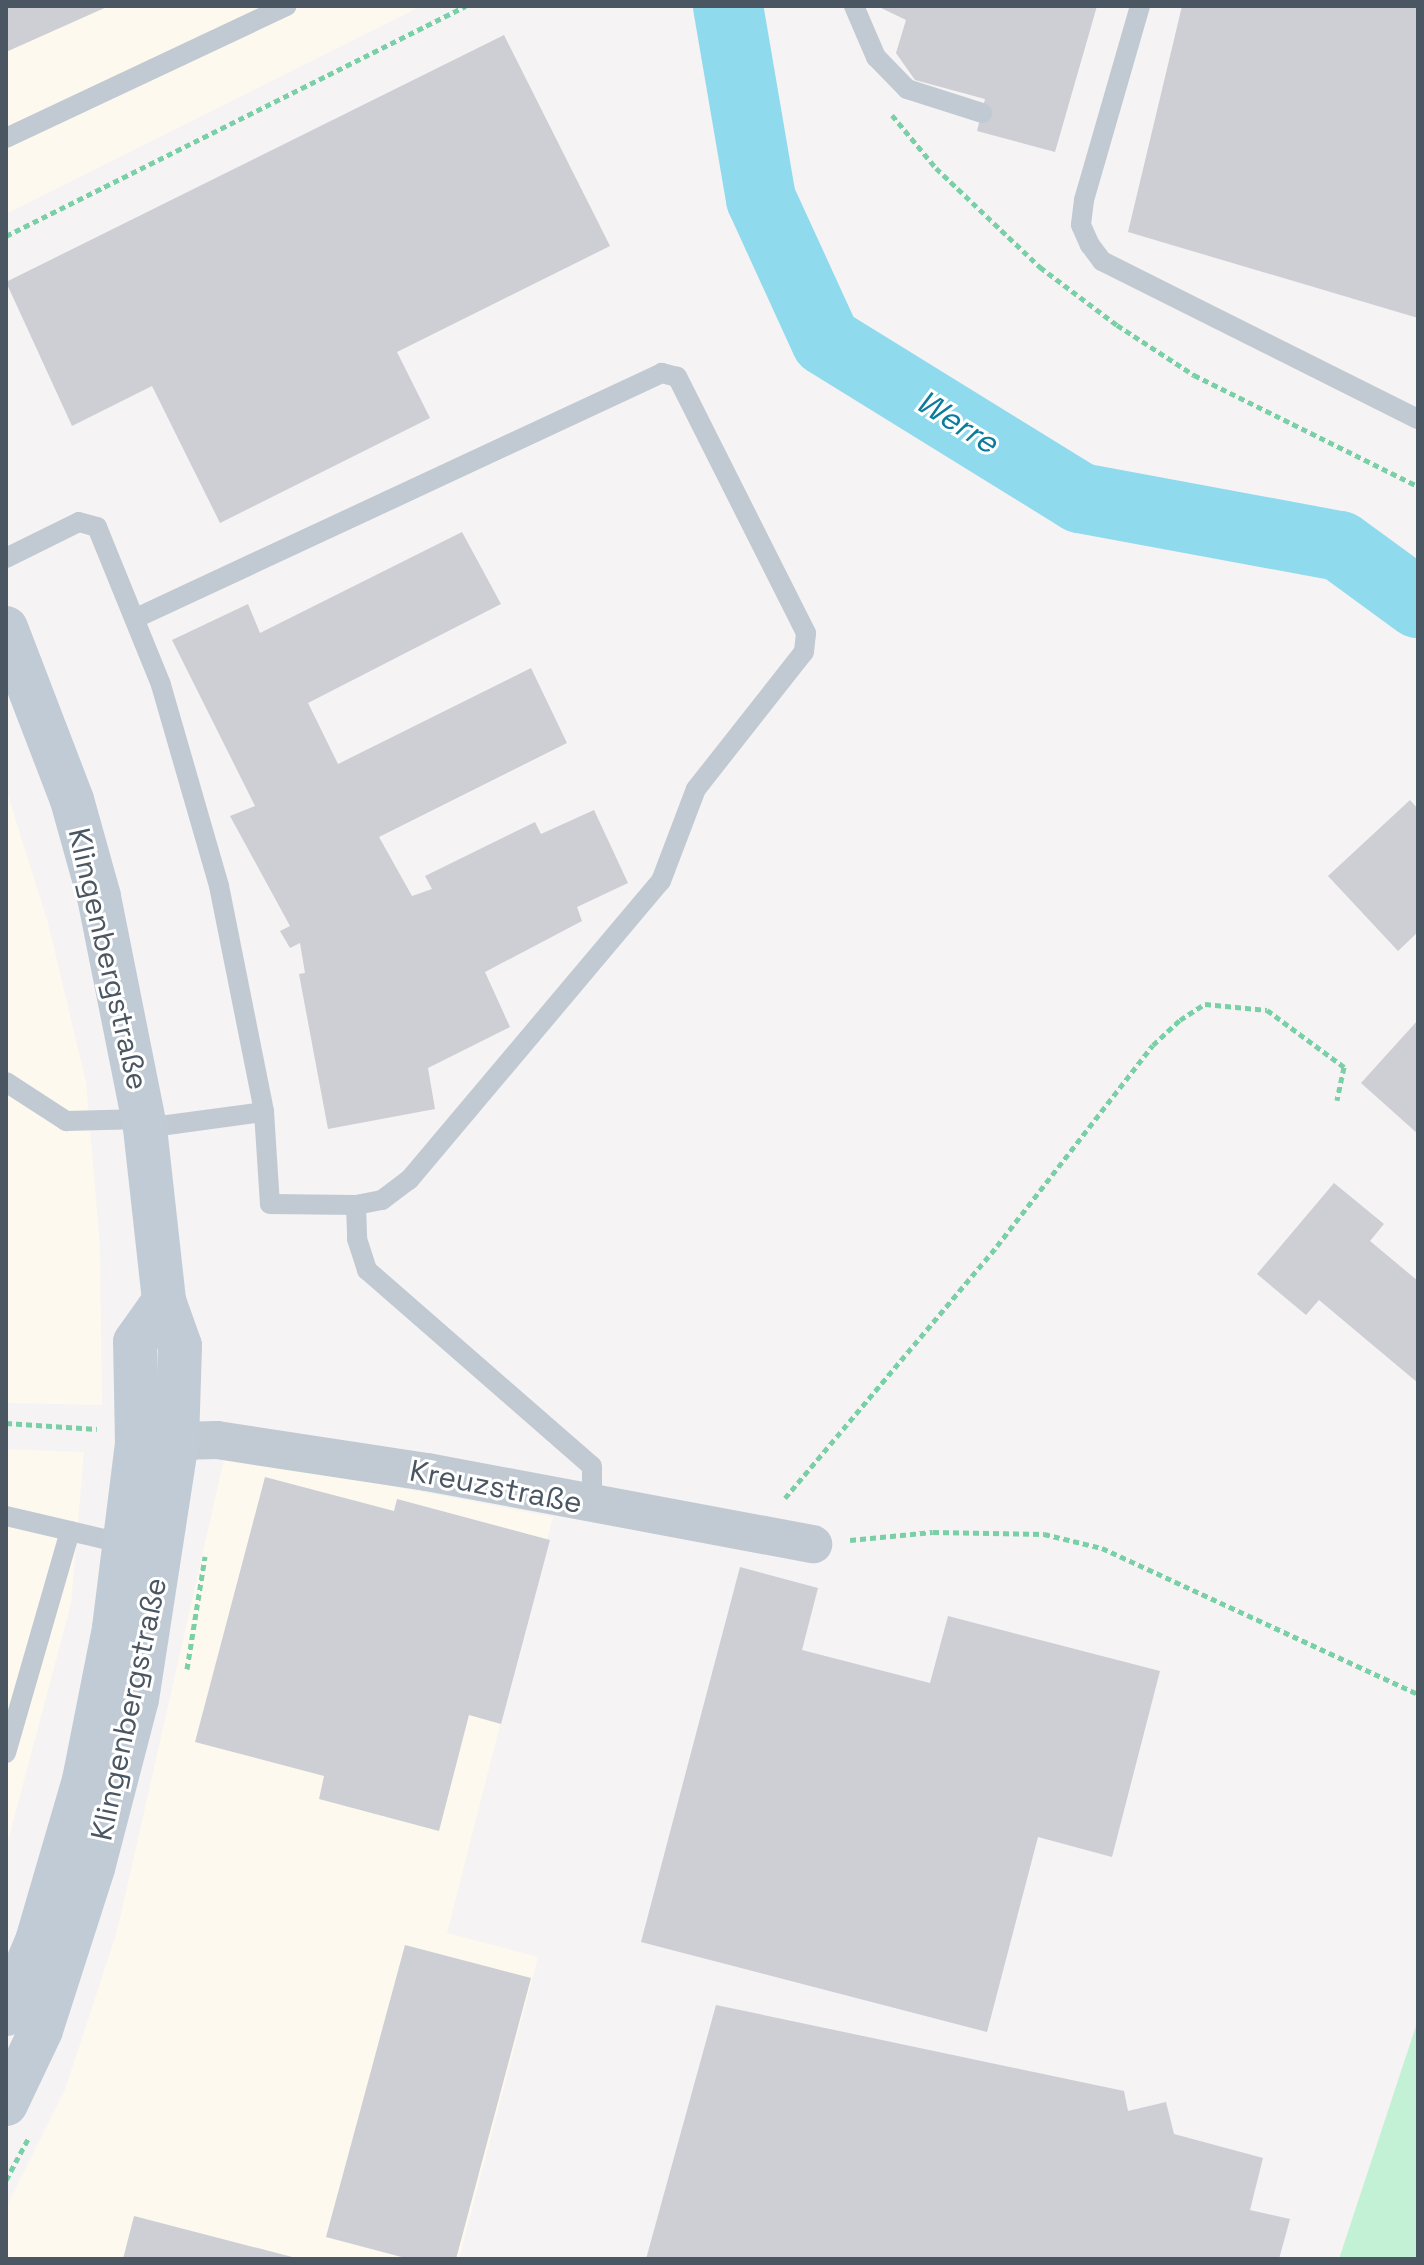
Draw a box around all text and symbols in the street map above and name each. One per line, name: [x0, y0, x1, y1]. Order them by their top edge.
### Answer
water label: Werre: [909, 382, 1005, 462]
street label: Klingenbergstraße: [60, 824, 156, 1094]
street label: Kreuzstraße: [407, 1453, 585, 1521]
street label: Klingenbergstraße: [84, 1574, 174, 1844]

